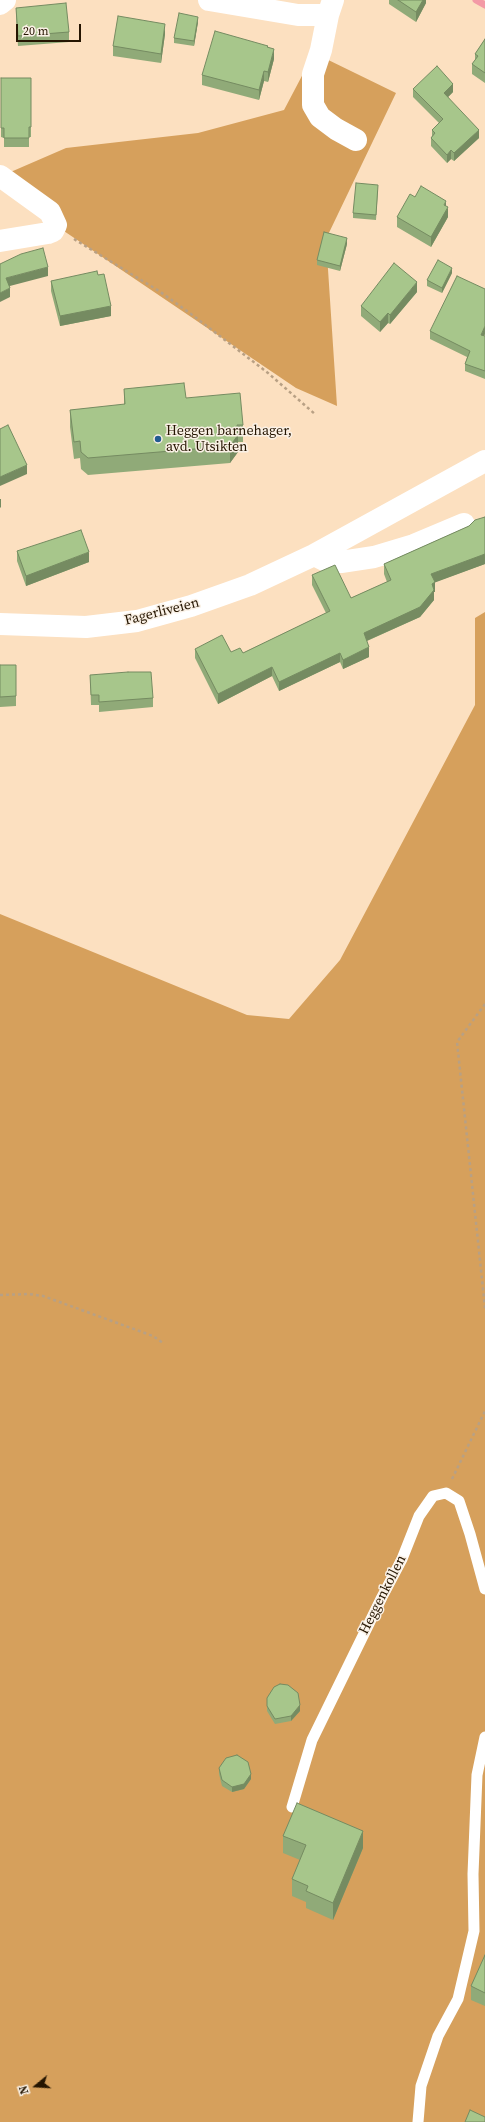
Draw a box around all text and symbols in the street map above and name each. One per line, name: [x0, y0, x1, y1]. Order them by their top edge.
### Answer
scale bar: [18, 16, 83, 42]
text: 20 m: [23, 23, 49, 39]
place label: Heggen barnehager, avd. Utsikten: [166, 423, 292, 456]
marker: Heggen barnehager, avd. Utsikten: [153, 434, 163, 444]
street label: Fagerliveien: [123, 595, 201, 629]
street label: Heggenkollen: [356, 1553, 410, 1637]
north arrow: [16, 2066, 56, 2106]
text: N: [16, 2084, 32, 2096]

